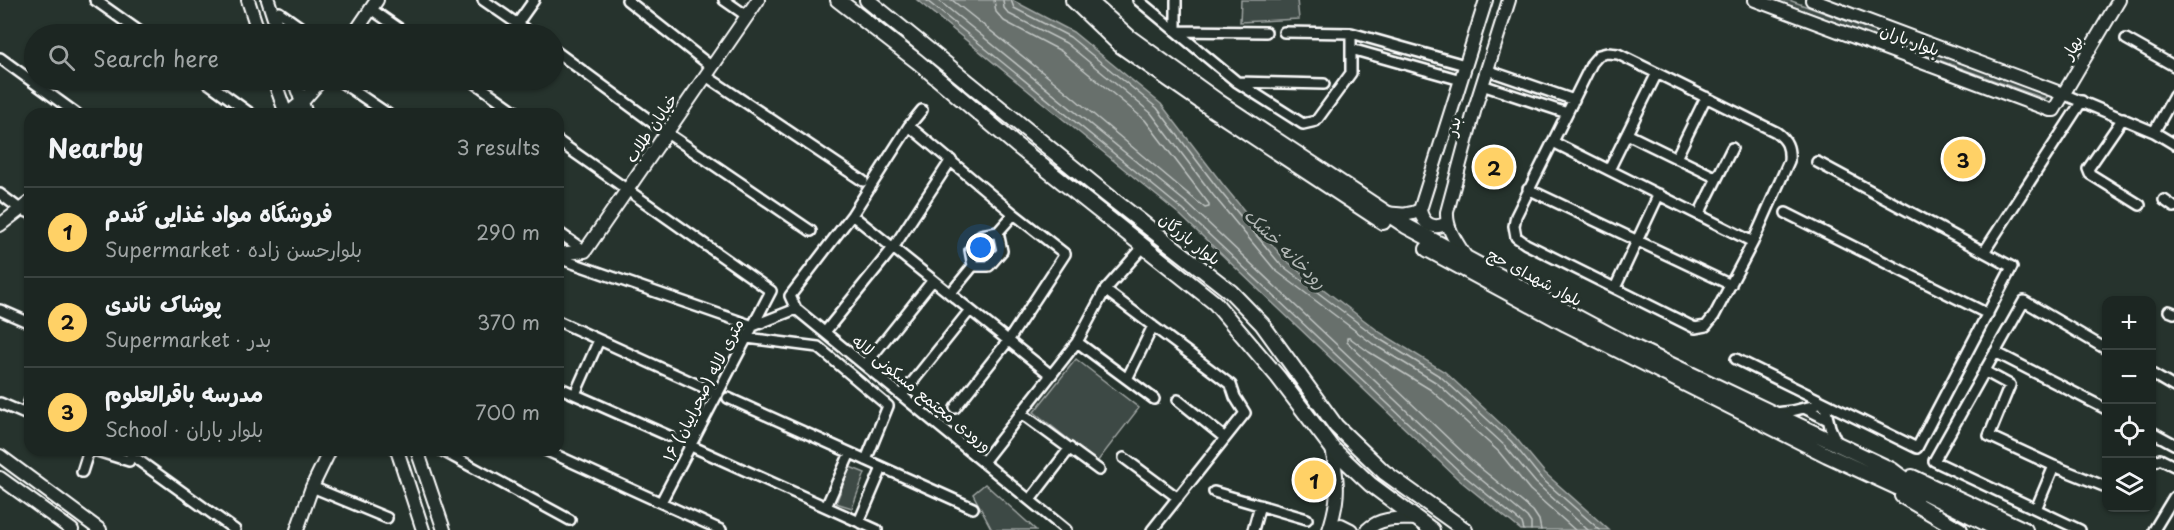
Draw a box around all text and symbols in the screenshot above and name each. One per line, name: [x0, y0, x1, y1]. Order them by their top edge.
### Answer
street label: بلوار باران: [1877, 17, 1943, 61]
search box: [24, 24, 564, 90]
street label: بهار: [2054, 30, 2088, 65]
icon: search: [45, 41, 78, 74]
text: Search here: [93, 41, 219, 74]
street label: خیابان طلاب: [618, 88, 682, 167]
street label: بدر: [1437, 114, 1466, 140]
text: Nearby: [48, 128, 143, 167]
text: 3 results: [457, 132, 540, 162]
pin: 3: [1944, 136, 1982, 182]
pin: 2: [1474, 144, 1514, 190]
text: فروشگاه مواد غذایی گندم: [105, 196, 333, 229]
water label: رودخانه خشک: [1238, 201, 1334, 295]
street label: بلوار بازرگان: [1155, 206, 1227, 270]
text: 1: [63, 217, 72, 247]
text: 290 m: [476, 217, 540, 247]
your location: [966, 233, 995, 262]
text: Supermarket · بلوارحسن زاده: [105, 234, 362, 264]
street label: بلوار شهدای حج: [1484, 241, 1587, 311]
text: پوشاک ناندی: [105, 286, 221, 319]
map controls: [2102, 296, 2156, 512]
button: +: [2102, 296, 2156, 350]
text: 2: [60, 307, 75, 337]
text: 370 m: [477, 307, 540, 337]
street label: ۱۶ متری لاله (صحراییان): [656, 314, 749, 465]
text: Supermarket · بدر: [105, 324, 271, 354]
street label: ورودی مجتمع مسکونی لاله: [847, 328, 998, 457]
button: −: [2102, 350, 2156, 404]
text: مدرسه باقرالعلوم: [105, 376, 263, 409]
text: 3: [61, 397, 74, 427]
text: 700 m: [475, 397, 540, 427]
button: locate: [2102, 404, 2156, 458]
text: School · بلوار باران: [105, 414, 263, 444]
pin: 1: [1294, 458, 1334, 502]
button: layers: [2102, 458, 2156, 512]

